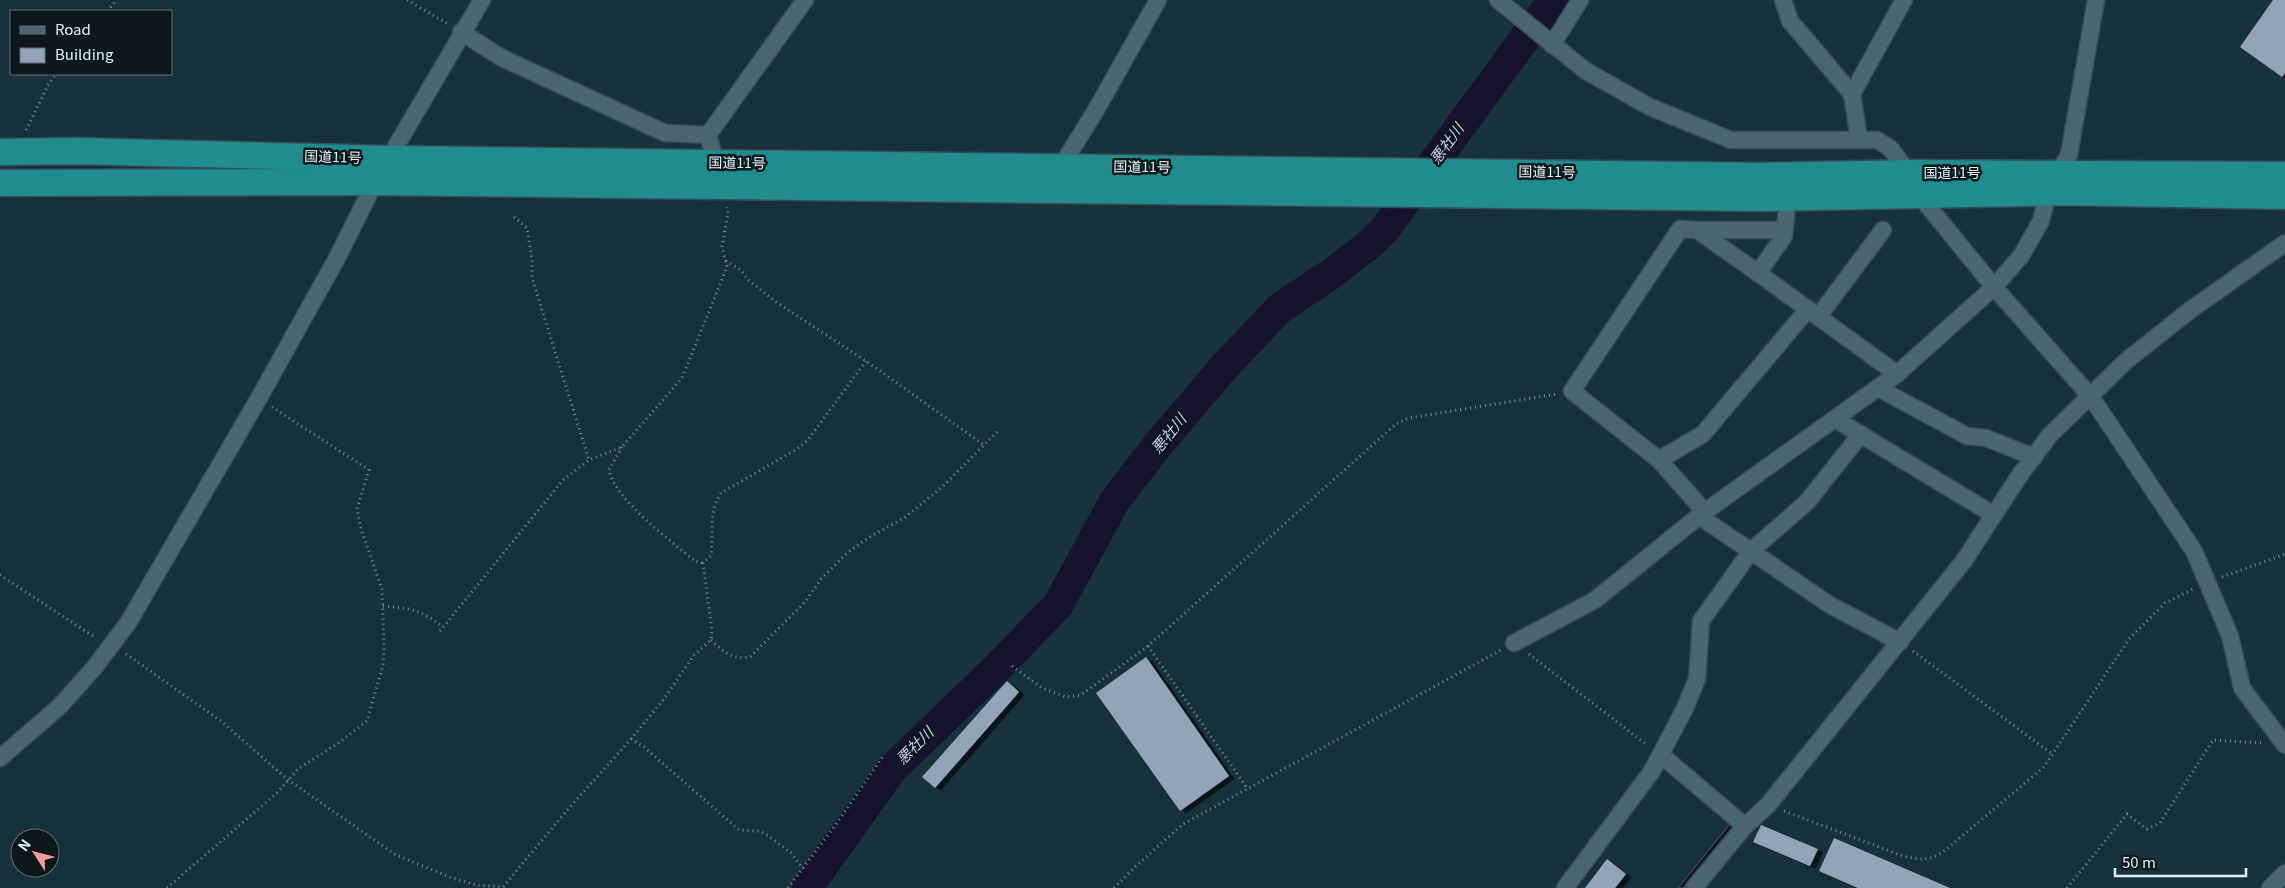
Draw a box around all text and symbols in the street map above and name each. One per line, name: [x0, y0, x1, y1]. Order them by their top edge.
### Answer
legend: [10, 10, 172, 75]
text: Road: [55, 18, 91, 39]
text: Building: [55, 43, 114, 64]
water label: 悪社川: [1424, 117, 1469, 167]
street label: 国道11号: [304, 145, 362, 167]
street label: 国道11号: [708, 151, 766, 173]
street label: 国道11号: [1113, 155, 1171, 177]
street label: 国道11号: [1518, 160, 1576, 182]
street label: 国道11号: [1923, 162, 1981, 182]
water label: 悪社川: [1146, 407, 1191, 457]
water label: 悪社川: [891, 720, 939, 768]
north arrow: [10, 828, 60, 878]
text: N: [12, 835, 35, 855]
scale bar: [2115, 846, 2246, 878]
text: 50 m: [2122, 851, 2156, 872]

